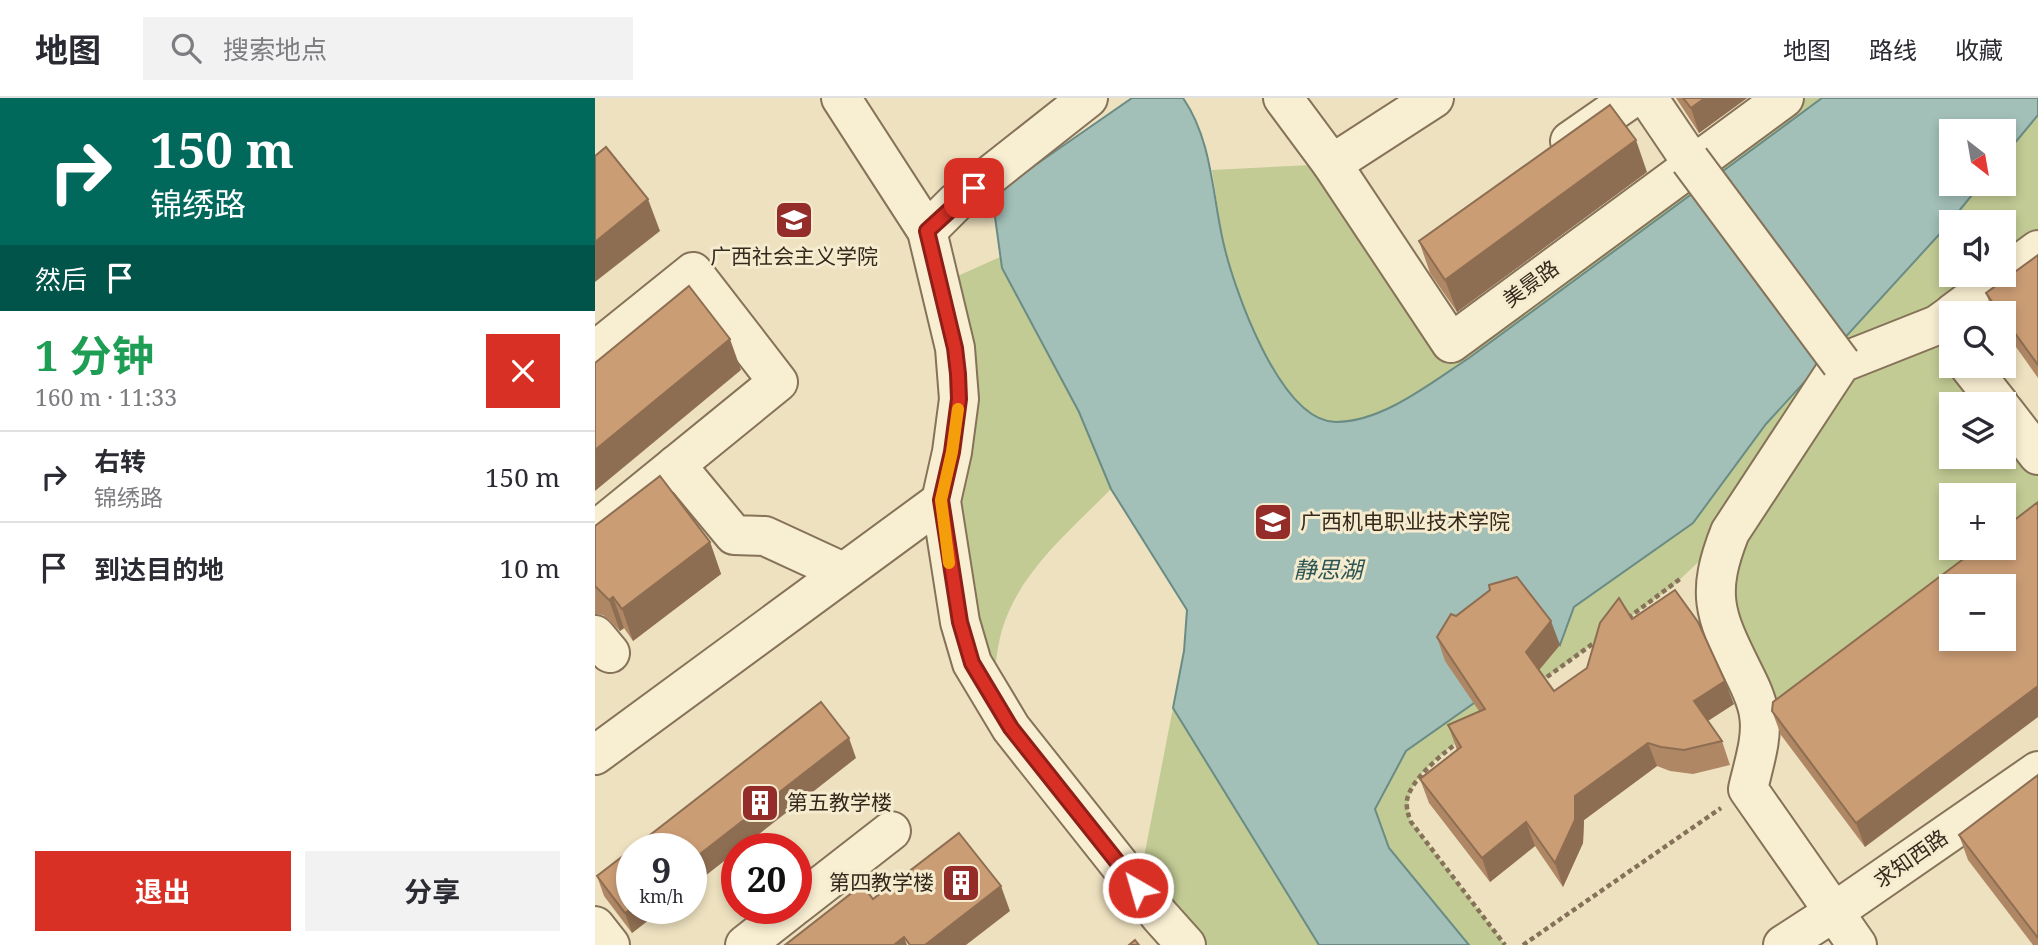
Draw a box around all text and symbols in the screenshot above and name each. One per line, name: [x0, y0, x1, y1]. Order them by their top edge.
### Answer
search box: [143, 17, 633, 80]
text: 地图: [35, 27, 101, 72]
icon: search: [167, 29, 205, 67]
text: 搜索地点: [223, 31, 327, 67]
text: 地图: [1783, 33, 1831, 66]
text: 路线: [1869, 33, 1917, 66]
text: 收藏: [1955, 33, 2003, 66]
text: 150 m: [150, 116, 294, 182]
north arrow: [1939, 119, 2016, 196]
map controls: [1939, 119, 2016, 651]
icon: right: [35, 126, 126, 217]
pin: [944, 158, 1004, 218]
icon: arrive: [955, 169, 993, 207]
text: 锦绣路: [150, 182, 246, 225]
school or university icon: 广西社会主义学院: [773, 199, 815, 241]
button: sound: [1939, 210, 2016, 287]
place label: 广西社会主义学院: [710, 242, 878, 270]
street label: 美景路: [1497, 253, 1564, 313]
icon: arrive: [101, 259, 139, 297]
text: 然后: [35, 261, 87, 297]
button: search: [1939, 301, 2016, 378]
text: 1 分钟: [35, 326, 154, 383]
button: close: [486, 334, 560, 408]
text: 160 m · 11:33: [35, 381, 177, 413]
button: layers: [1939, 392, 2016, 469]
text: 右转: [94, 443, 146, 479]
icon: right: [35, 458, 73, 496]
text: 150 m: [485, 459, 560, 495]
text: 锦绣路: [94, 481, 163, 513]
button: +: [1939, 483, 2016, 560]
school or university icon: 广西机电职业技术学院: [1252, 501, 1294, 543]
place label: 广西机电职业技术学院: [1300, 507, 1510, 535]
icon: arrive: [35, 549, 73, 587]
text: 10 m: [500, 550, 560, 586]
text: 到达目的地: [94, 551, 224, 587]
water label: 静思湖: [1294, 553, 1366, 585]
button: −: [1939, 574, 2016, 651]
building icon: 第五教学楼: [739, 782, 781, 824]
place label: 第五教学楼: [787, 788, 892, 816]
street label: 求知西路: [1868, 823, 1953, 894]
speed limit sign: 20: [721, 833, 812, 924]
text: 9: [652, 846, 671, 893]
button: 退出: [35, 851, 291, 931]
button: 分享: [305, 851, 560, 931]
position arrow: [1101, 851, 1175, 925]
building icon: 第四教学楼: [940, 862, 982, 904]
place label: 第四教学楼: [829, 868, 934, 896]
text: km/h: [639, 884, 684, 908]

